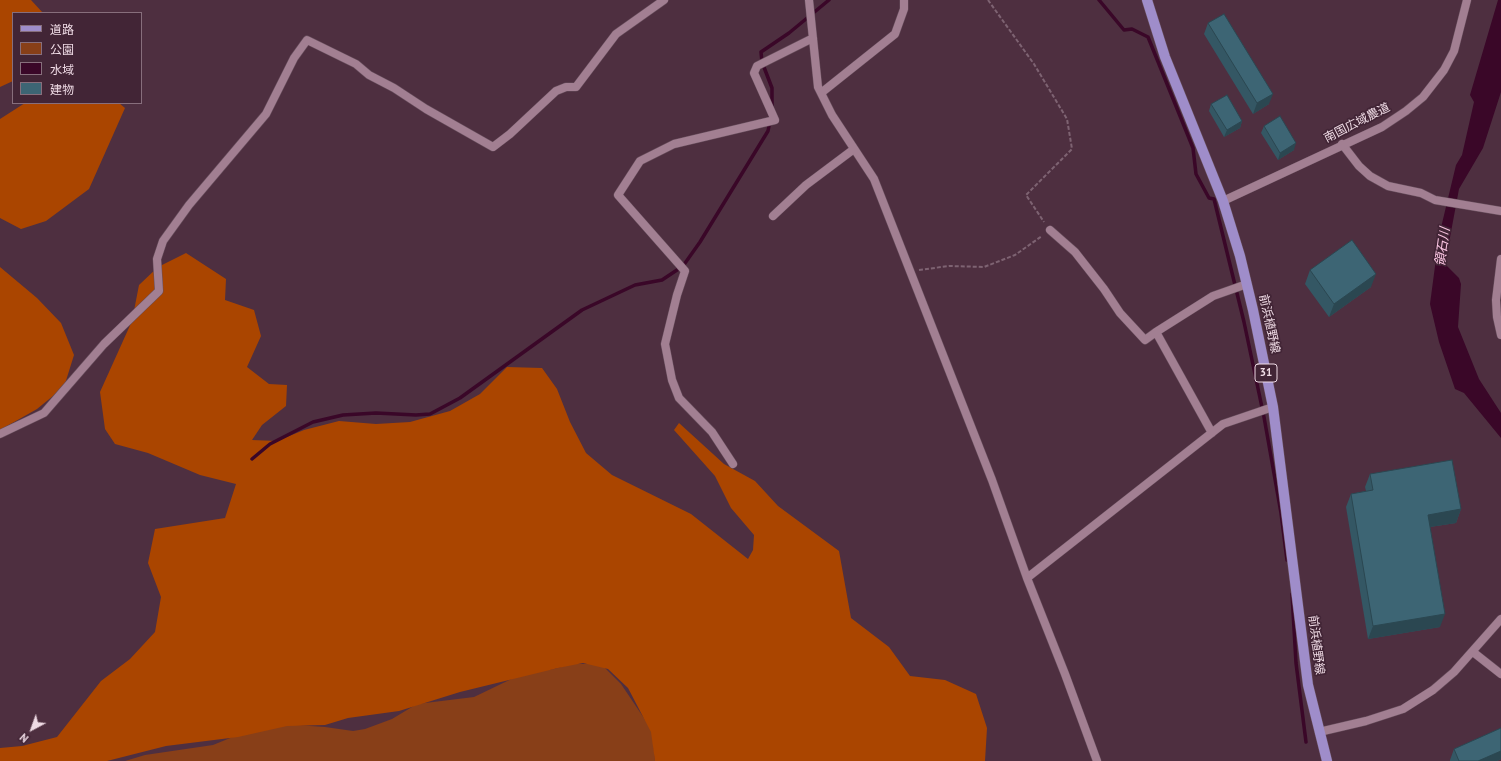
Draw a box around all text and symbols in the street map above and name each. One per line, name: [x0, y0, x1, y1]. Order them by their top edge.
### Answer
legend: [12, 12, 142, 104]
text: 道路: [50, 22, 74, 37]
text: 公園: [50, 42, 74, 57]
text: 水域: [50, 62, 74, 77]
text: 建物: [50, 82, 74, 97]
street label: 南国広域農道: [1322, 100, 1392, 146]
water label: 領石川: [1433, 227, 1453, 267]
street label: 前浜植野線: [1256, 293, 1282, 355]
road number: 31: [1255, 364, 1277, 382]
street label: 前浜植野線: [1305, 614, 1327, 676]
north arrow: [12, 709, 52, 749]
text: N: [17, 730, 31, 746]

